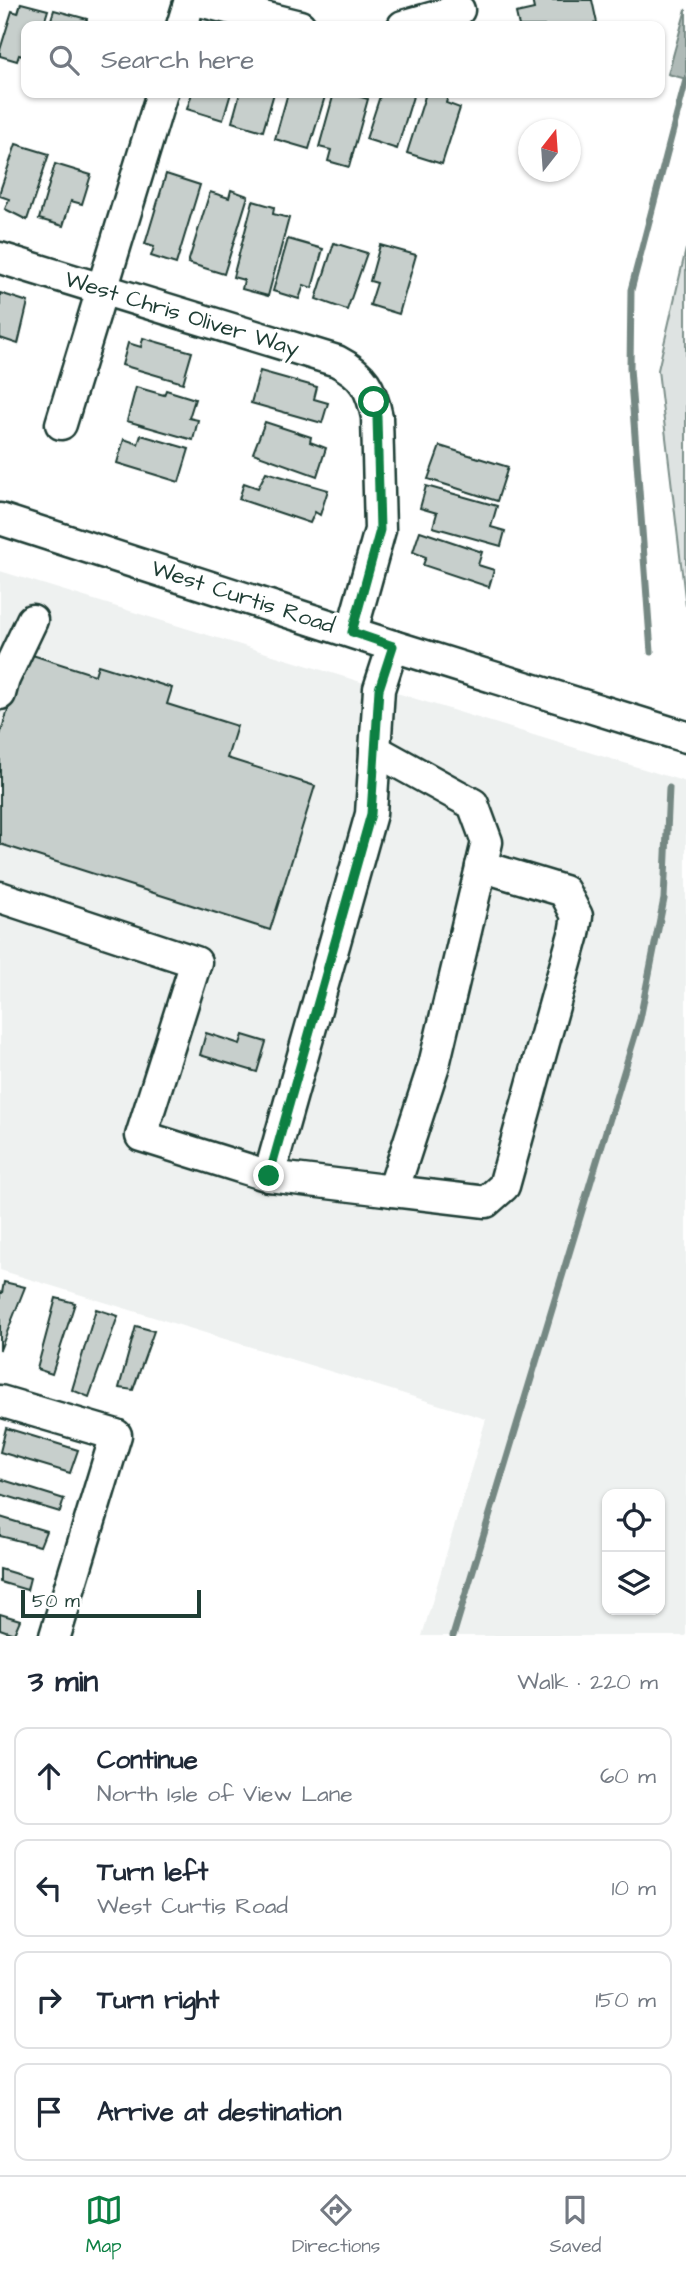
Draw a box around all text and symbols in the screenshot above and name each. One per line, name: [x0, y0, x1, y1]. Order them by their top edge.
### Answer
search box: [21, 21, 665, 98]
icon: search: [45, 41, 83, 79]
text: Search here: [101, 42, 254, 78]
north arrow: [518, 119, 581, 182]
street label: West Chris Oliver Way: [61, 263, 303, 366]
route start: [358, 386, 389, 417]
street label: West Curtis Road: [147, 552, 339, 642]
route end: [253, 1160, 284, 1191]
map controls: [602, 1489, 665, 1615]
button: locate: [602, 1489, 665, 1552]
button: layers: [602, 1552, 665, 1615]
scale bar: [21, 1587, 201, 1619]
text: 50 m: [32, 1588, 80, 1615]
text: 3 min: [28, 1661, 98, 1703]
text: Walk · 220 m: [517, 1666, 658, 1698]
text: Continue: [97, 1742, 198, 1778]
icon: ahead: [30, 1757, 68, 1795]
text: 60 m: [600, 1760, 656, 1792]
text: North Isle of View Lane: [97, 1778, 353, 1810]
text: Turn left: [97, 1854, 208, 1890]
icon: left: [30, 1869, 68, 1907]
text: 10 m: [611, 1872, 656, 1904]
text: West Curtis Road: [97, 1890, 288, 1922]
icon: right: [30, 1981, 68, 2019]
text: Turn right: [97, 1982, 219, 2018]
text: 150 m: [595, 1984, 656, 2016]
icon: arrive: [30, 2093, 68, 2131]
text: Arrive at destination: [97, 2094, 342, 2130]
tab: Map: [85, 2191, 123, 2260]
tab: Directions: [292, 2191, 380, 2260]
tab: Saved: [550, 2191, 601, 2260]

